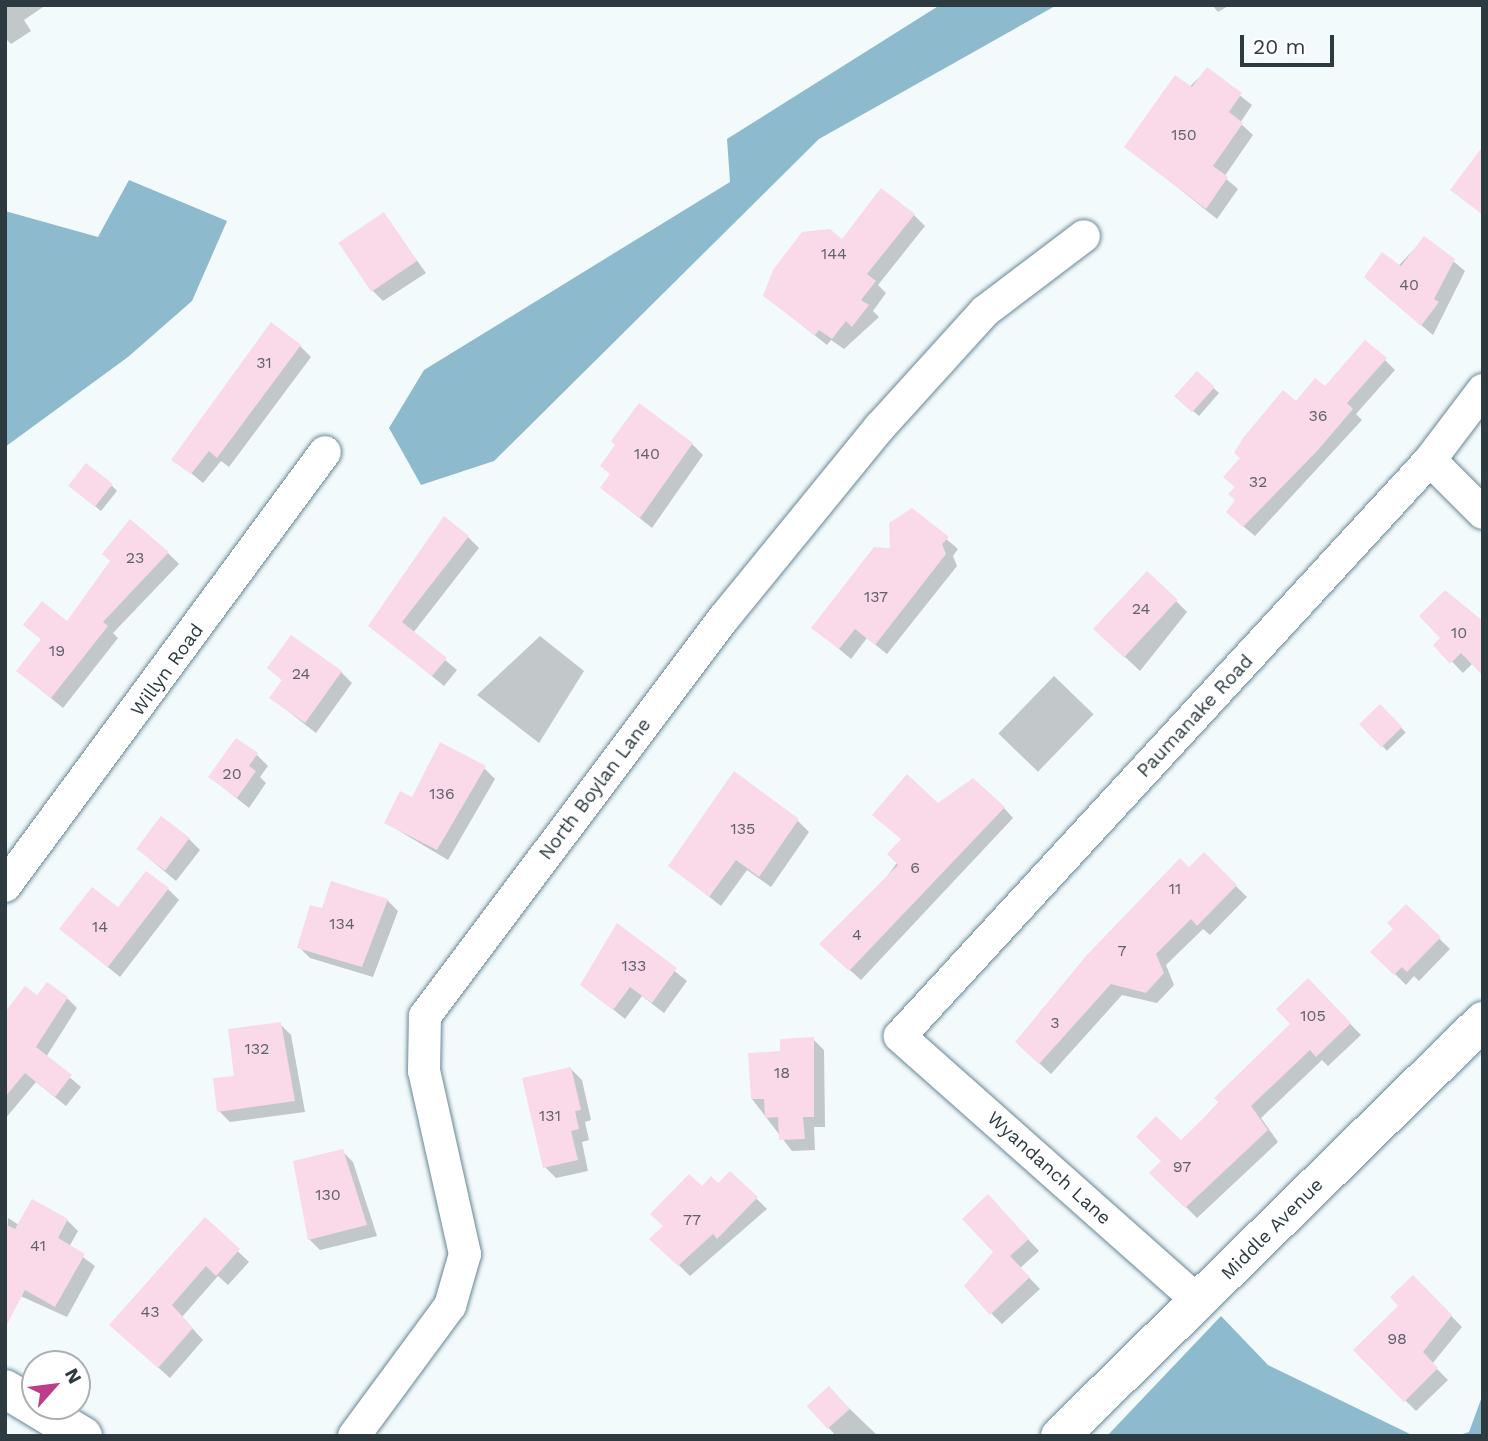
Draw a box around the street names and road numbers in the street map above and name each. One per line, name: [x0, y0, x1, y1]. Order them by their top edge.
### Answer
street label: Willyn Road: [126, 619, 208, 721]
street label: Paumanake Road: [1132, 650, 1258, 782]
street label: North Boylan Lane: [534, 714, 656, 864]
street label: Wyandanch Lane: [982, 1107, 1116, 1229]
street label: Middle Avenue: [1216, 1173, 1328, 1285]

